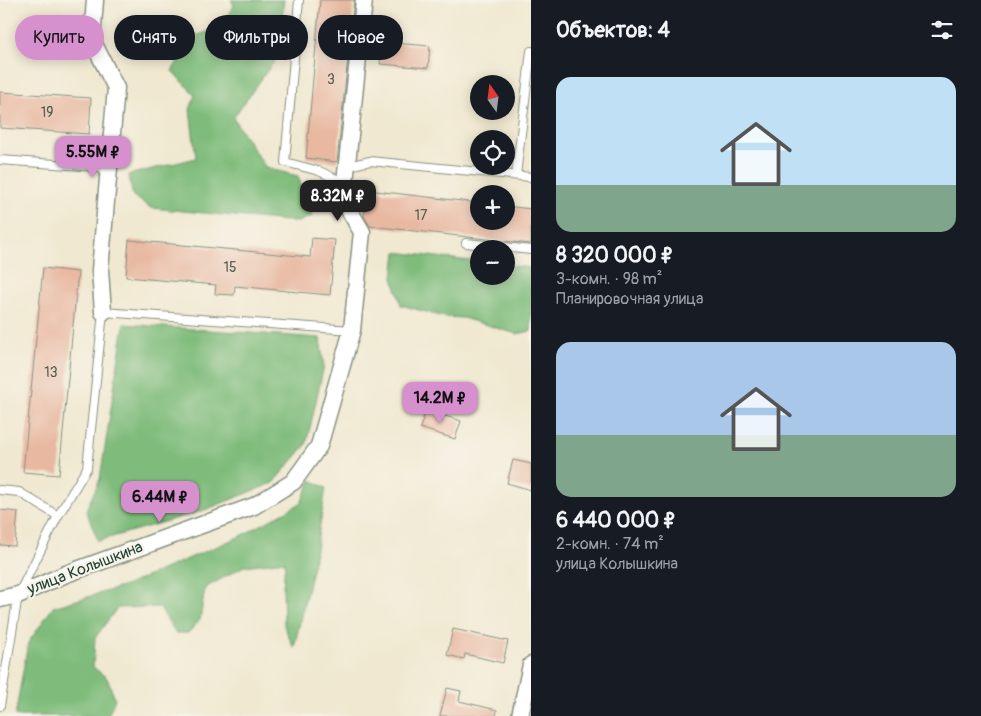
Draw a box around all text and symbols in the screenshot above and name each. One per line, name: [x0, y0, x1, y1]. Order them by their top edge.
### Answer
chip: Купить: [15, 15, 104, 60]
chip: Снять: [114, 15, 195, 60]
chip: Фильтры: [205, 15, 308, 60]
chip: Новое: [318, 15, 403, 60]
icon: filters: [928, 16, 956, 44]
text: Объектов: 4: [556, 17, 670, 44]
house number: 3: [327, 71, 335, 88]
north arrow: [470, 75, 515, 120]
map controls: [470, 75, 515, 285]
house number: 19: [41, 104, 53, 121]
icon: home: [711, 109, 801, 199]
button: locate: [470, 130, 515, 175]
pin: 5.55M ₽: [47, 136, 139, 178]
text: 5.55M ₽: [66, 142, 120, 162]
pin: 8.32M ₽: [292, 180, 384, 222]
button: +: [470, 185, 515, 230]
text: 8.32M ₽: [311, 186, 365, 206]
house number: 17: [415, 207, 428, 224]
button: −: [470, 240, 515, 285]
text: 8 320 000 ₽: [556, 242, 674, 269]
house number: 15: [223, 259, 237, 276]
text: 3-комн. · 98 m²: [556, 269, 662, 289]
text: Планировочная улица: [556, 289, 704, 309]
house number: 13: [44, 364, 58, 381]
icon: home: [711, 374, 801, 464]
pin: 14.2M ₽: [394, 382, 486, 424]
text: 14.2M ₽: [414, 388, 466, 408]
pin: 6.44M ₽: [114, 480, 206, 523]
text: 6.44M ₽: [132, 487, 188, 507]
text: 6 440 000 ₽: [556, 507, 676, 534]
text: 2-комн. · 74 m²: [556, 534, 664, 554]
street label: улица Колышкина: [24, 537, 146, 600]
text: улица Колышкина: [556, 554, 678, 574]

